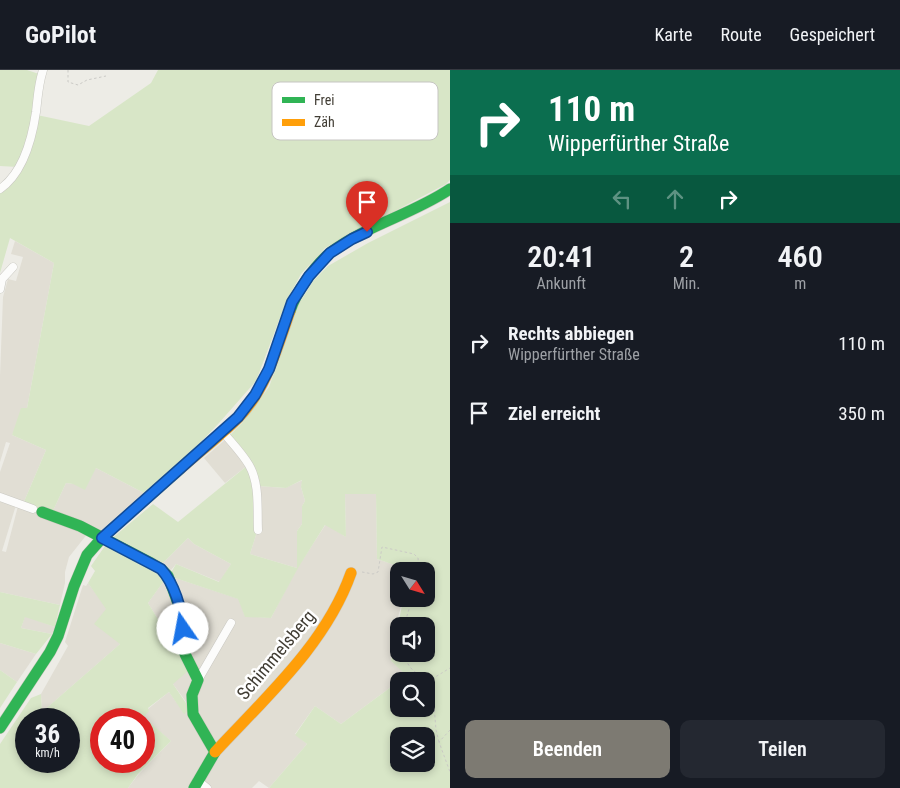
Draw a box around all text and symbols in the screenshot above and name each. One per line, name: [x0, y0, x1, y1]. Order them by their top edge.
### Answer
text: GoPilot: [25, 21, 96, 49]
text: Karte: [654, 24, 693, 45]
text: Route: [721, 24, 762, 45]
text: Gespeichert: [790, 24, 875, 45]
legend: [272, 82, 438, 140]
text: 110 m: [548, 89, 635, 130]
icon: right: [465, 90, 530, 155]
text: Frei: [314, 92, 334, 108]
text: Zäh: [314, 114, 335, 130]
text: Wipperfürther Straße: [548, 131, 729, 156]
pin: [346, 181, 388, 232]
icon: left: [608, 185, 636, 213]
icon: ahead: [661, 185, 689, 213]
icon: right: [714, 185, 742, 213]
icon: arrive: [353, 188, 381, 216]
text: 20:41: [527, 239, 595, 274]
text: 2: [679, 239, 694, 274]
text: 460: [778, 239, 823, 274]
text: Ankunft: [537, 274, 586, 293]
text: Min.: [673, 274, 700, 293]
text: m: [794, 274, 806, 293]
text: Rechts abbiegen: [508, 322, 634, 345]
icon: right: [465, 329, 493, 357]
text: 110 m: [838, 332, 885, 355]
text: Wipperfürther Straße: [508, 345, 640, 364]
icon: arrive: [465, 399, 493, 427]
text: Ziel erreicht: [508, 402, 600, 425]
text: 350 m: [838, 402, 885, 425]
north arrow: [390, 562, 435, 608]
map controls: [390, 562, 435, 772]
position arrow: [156, 602, 208, 654]
street label: Schimmelsberg: [232, 606, 319, 704]
button: sound: [390, 617, 435, 662]
button: search: [390, 672, 435, 717]
speed limit sign: 40: [90, 708, 155, 773]
text: 36: [35, 720, 60, 749]
button: Beenden: [465, 720, 670, 778]
button: Teilen: [680, 720, 885, 778]
button: layers: [390, 727, 435, 772]
text: km/h: [35, 746, 60, 760]

